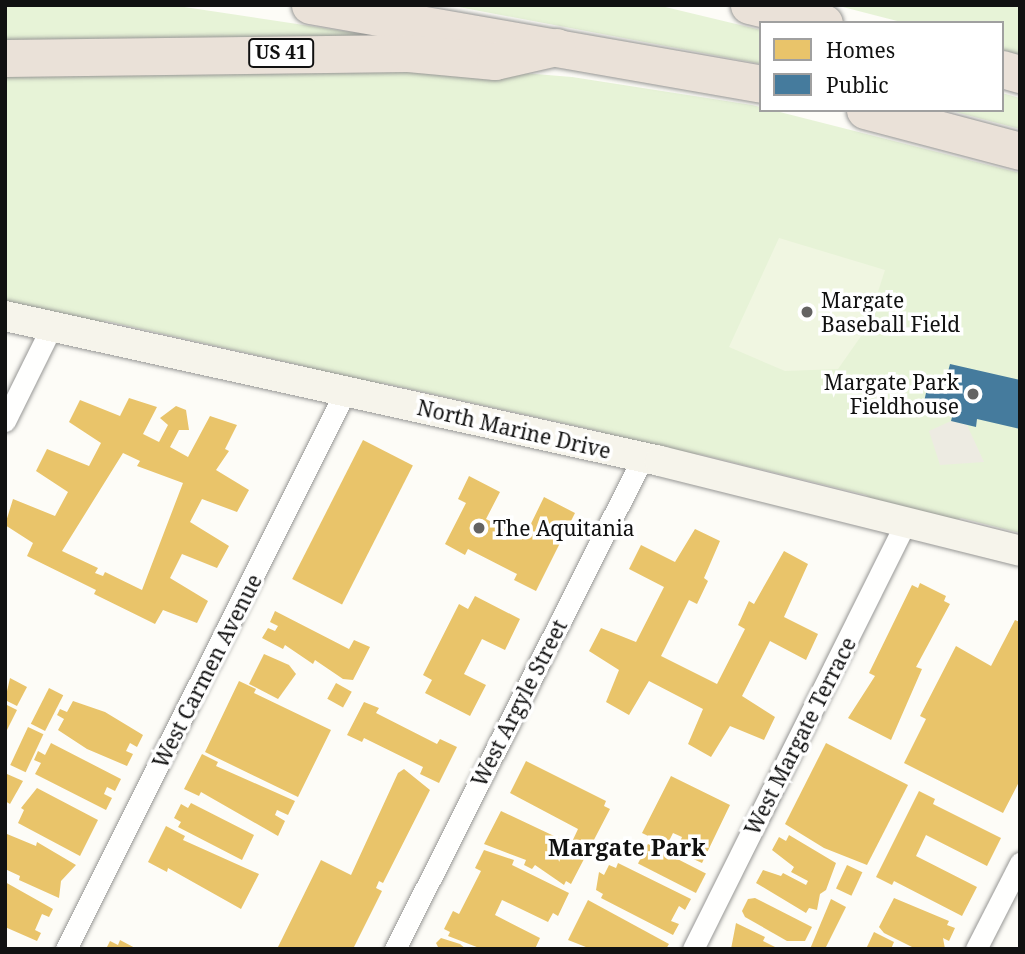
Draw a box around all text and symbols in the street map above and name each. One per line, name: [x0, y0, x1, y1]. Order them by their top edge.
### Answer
legend: [759, 21, 1004, 112]
text: Homes: [826, 36, 895, 64]
road number: US 41: [248, 38, 314, 68]
text: Public: [826, 71, 888, 99]
place label: Margate Baseball Field: [821, 287, 960, 337]
marker: Margate Baseball Field: [799, 304, 815, 320]
place label: Margate Park Fieldhouse: [824, 369, 959, 419]
marker: Margate Park Fieldhouse: [965, 386, 981, 402]
street label: North Marine Drive: [415, 394, 613, 464]
place label: The Aquitania: [493, 515, 635, 541]
marker: The Aquitania: [471, 520, 487, 536]
street label: West Carmen Avenue: [147, 570, 267, 772]
street label: West Argyle Street: [466, 615, 572, 791]
street label: West Margate Terrace: [739, 633, 861, 839]
district label: Margate Park: [548, 833, 706, 861]

